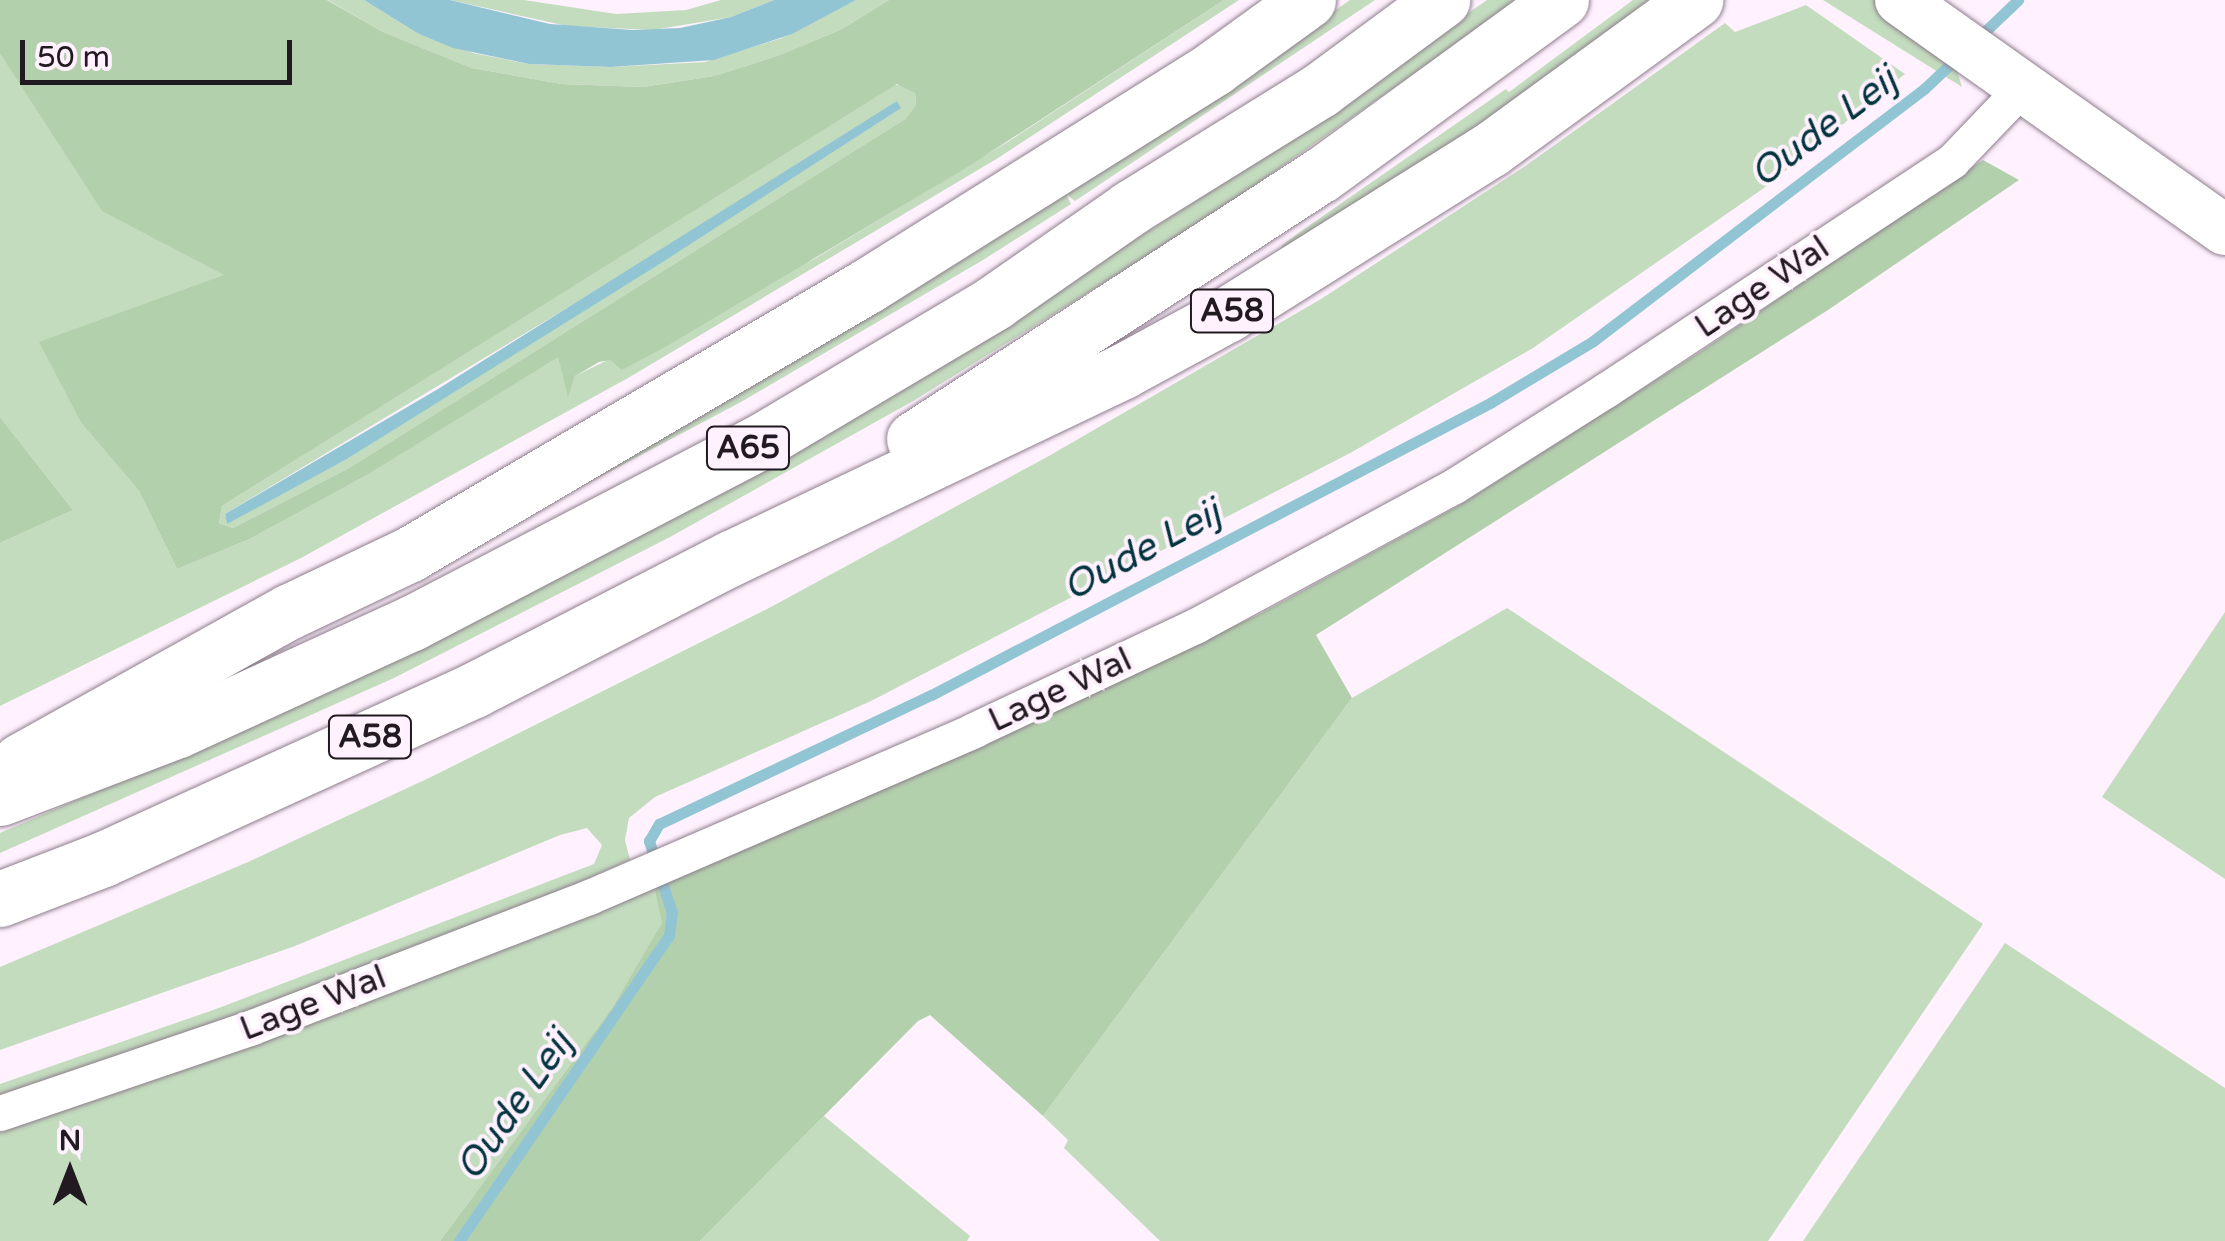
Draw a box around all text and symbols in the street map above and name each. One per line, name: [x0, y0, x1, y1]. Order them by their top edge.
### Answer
scale bar: [25, 20, 298, 82]
text: 50 m: [37, 39, 110, 76]
water label: Oude Leij: [1742, 58, 1906, 198]
street label: Lage Wal: [1687, 227, 1837, 347]
road number: A58: [1190, 284, 1274, 338]
road number: A65: [706, 421, 790, 475]
water label: Oude Leij: [1056, 491, 1228, 611]
street label: Lage Wal: [982, 639, 1138, 741]
road number: A58: [328, 710, 412, 764]
street label: Lage Wal: [234, 956, 392, 1050]
water label: Oude Leij: [447, 1023, 583, 1189]
north arrow: [20, 1121, 120, 1221]
text: N: [59, 1124, 81, 1158]

